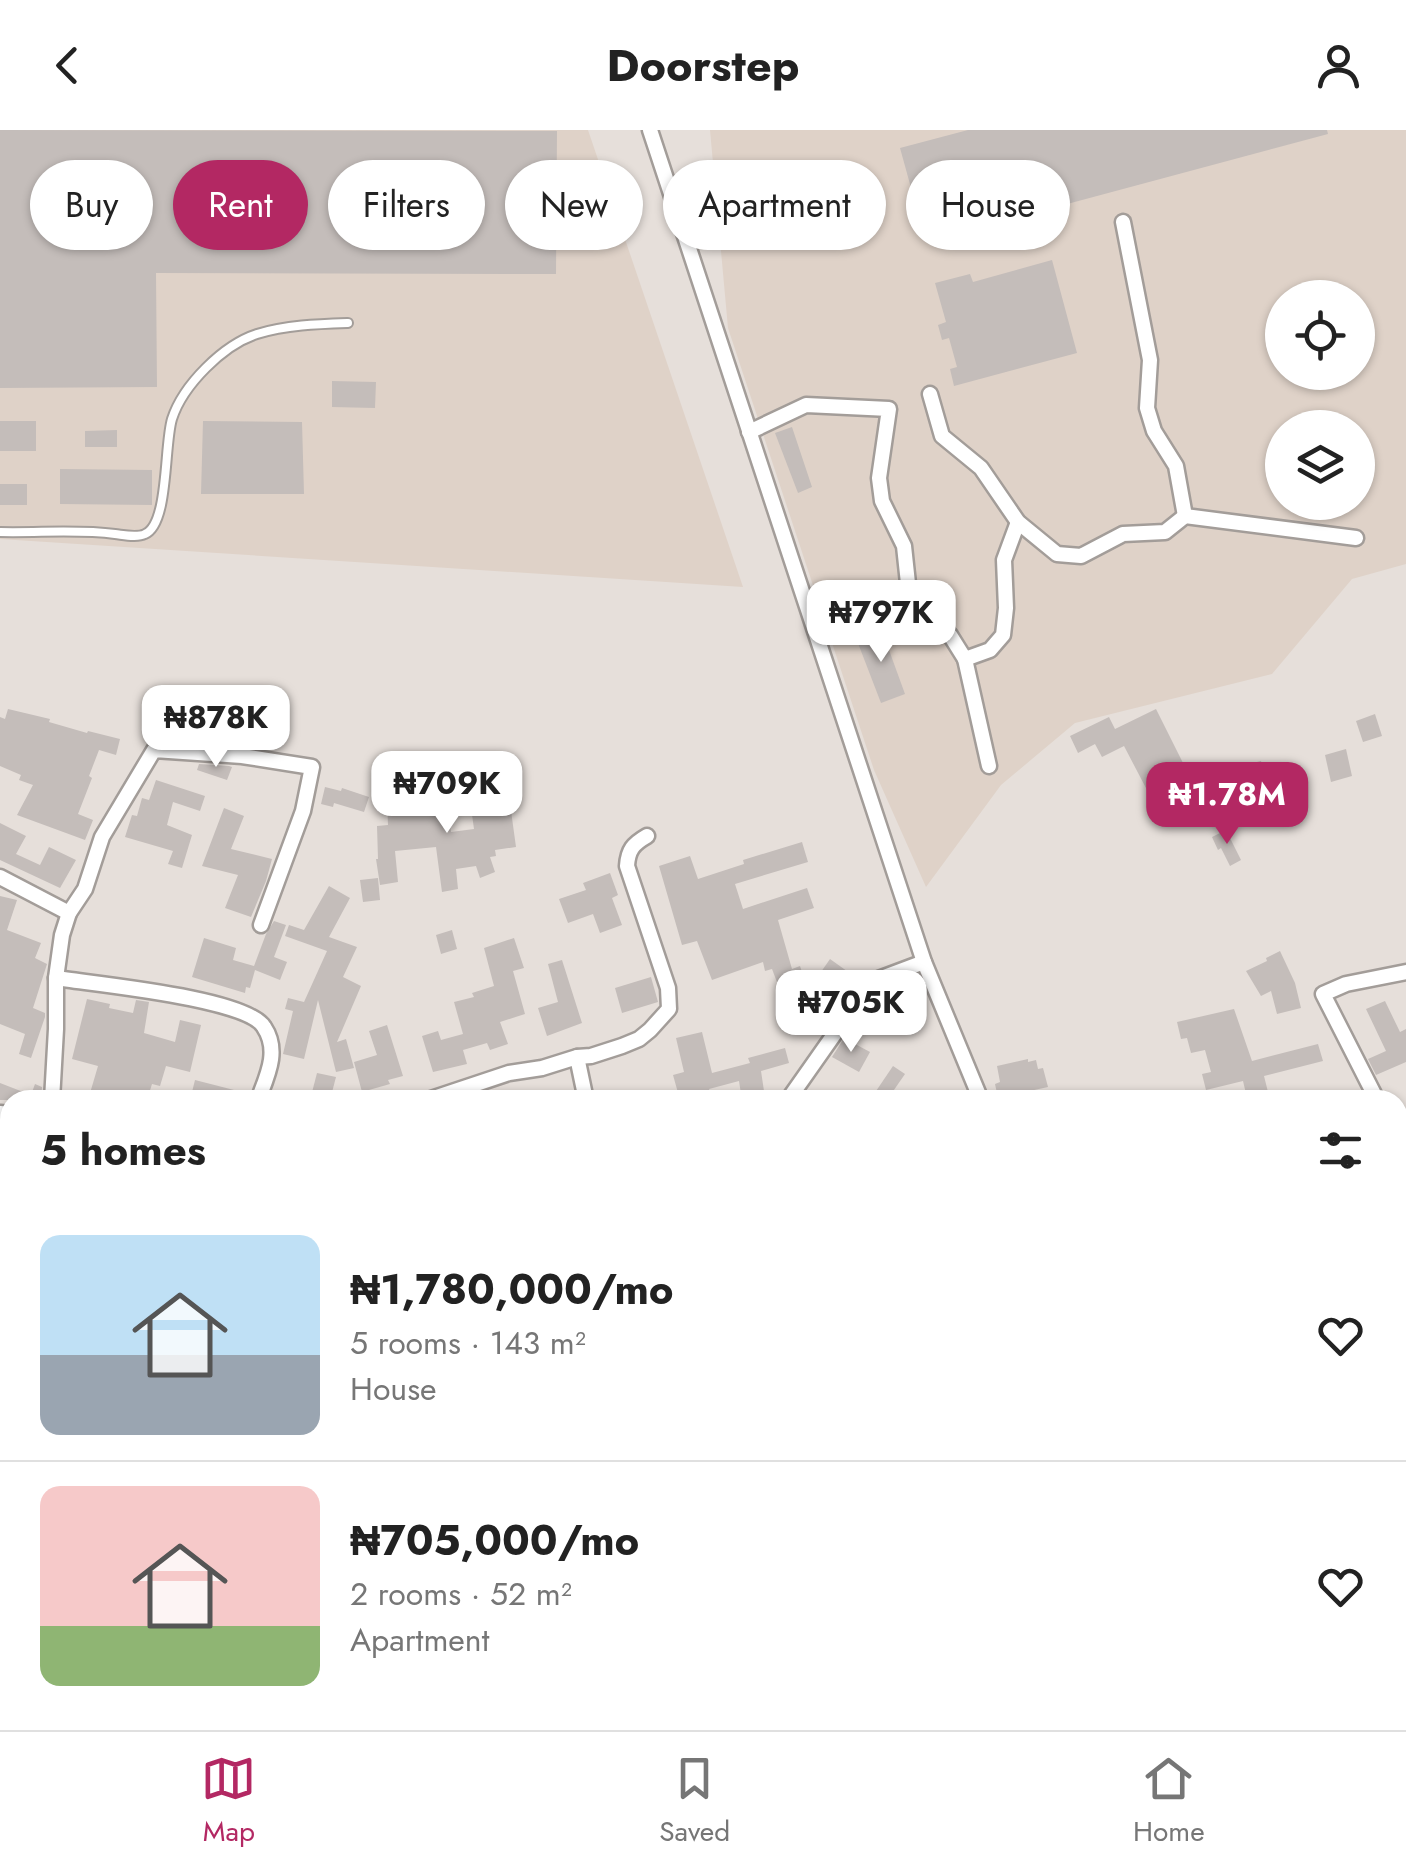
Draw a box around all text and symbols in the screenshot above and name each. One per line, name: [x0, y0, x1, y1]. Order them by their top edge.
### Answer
text: Doorstep: [607, 33, 799, 98]
icon: back: [40, 38, 95, 93]
icon: person: [1311, 38, 1366, 93]
chip: Buy: [30, 160, 153, 250]
chip: Rent: [173, 160, 308, 250]
chip: Filters: [328, 160, 485, 250]
chip: New: [505, 160, 643, 250]
chip: Apartment: [663, 160, 886, 250]
chip: House: [906, 160, 1070, 250]
map controls: [1265, 280, 1375, 520]
button: locate: [1265, 280, 1375, 390]
button: layers: [1265, 410, 1375, 520]
pin: ₦797K: [811, 580, 951, 665]
text: ₦797K: [829, 589, 933, 635]
pin: ₦878K: [146, 685, 286, 770]
text: ₦878K: [164, 694, 268, 740]
pin: ₦709K: [377, 751, 517, 836]
text: ₦709K: [393, 760, 501, 806]
pin: ₦1.78M: [1146, 762, 1308, 847]
text: ₦1.78M: [1168, 771, 1286, 817]
pin: ₦705K: [781, 970, 921, 1055]
text: ₦705K: [798, 979, 904, 1025]
text: 5 homes: [40, 1120, 206, 1181]
icon: filters: [1313, 1123, 1368, 1178]
text: ₦1,780,000/mo: [350, 1259, 674, 1320]
icon: home: [120, 1275, 240, 1395]
icon: heart: [1313, 1308, 1368, 1363]
text: 5 rooms · 143 m²: [350, 1320, 586, 1366]
text: House: [350, 1366, 437, 1412]
text: ₦705,000/mo: [350, 1510, 639, 1571]
icon: home: [120, 1526, 240, 1646]
icon: heart: [1313, 1559, 1368, 1614]
text: 2 rooms · 52 m²: [350, 1571, 572, 1617]
text: Apartment: [350, 1617, 489, 1663]
tab: Map: [201, 1751, 256, 1852]
tab: Saved: [659, 1751, 730, 1852]
tab: Home: [1133, 1751, 1205, 1852]

